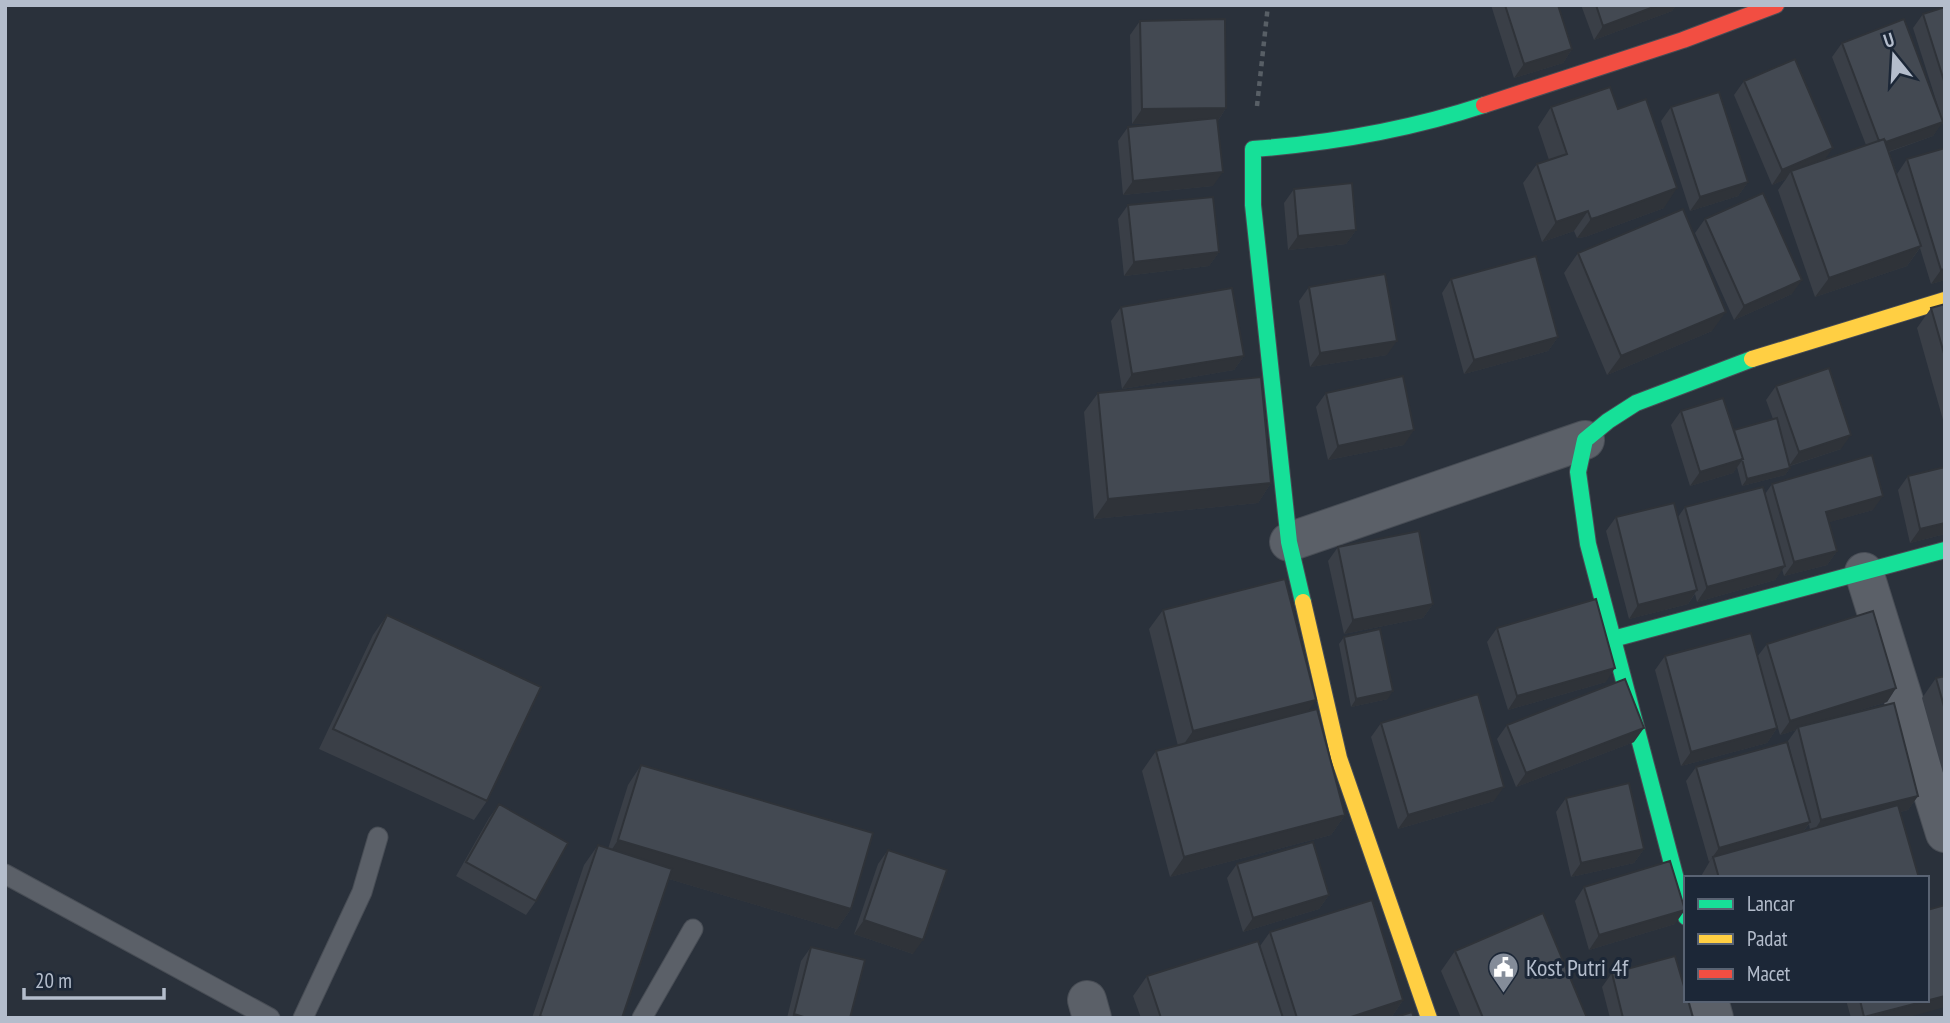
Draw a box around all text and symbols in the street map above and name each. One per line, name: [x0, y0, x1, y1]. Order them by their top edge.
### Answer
north arrow: [1859, 21, 1929, 91]
text: U: [1880, 27, 1897, 53]
legend: [1684, 876, 1929, 1002]
text: Lancar: [1747, 890, 1795, 917]
text: Padat: [1747, 925, 1788, 952]
public building icon: Kost Putri 4f: [1486, 950, 1520, 994]
place label: Kost Putri 4f: [1526, 952, 1629, 983]
scale bar: [24, 956, 164, 1000]
text: Macet: [1747, 960, 1791, 987]
text: 20 m: [35, 967, 72, 994]

